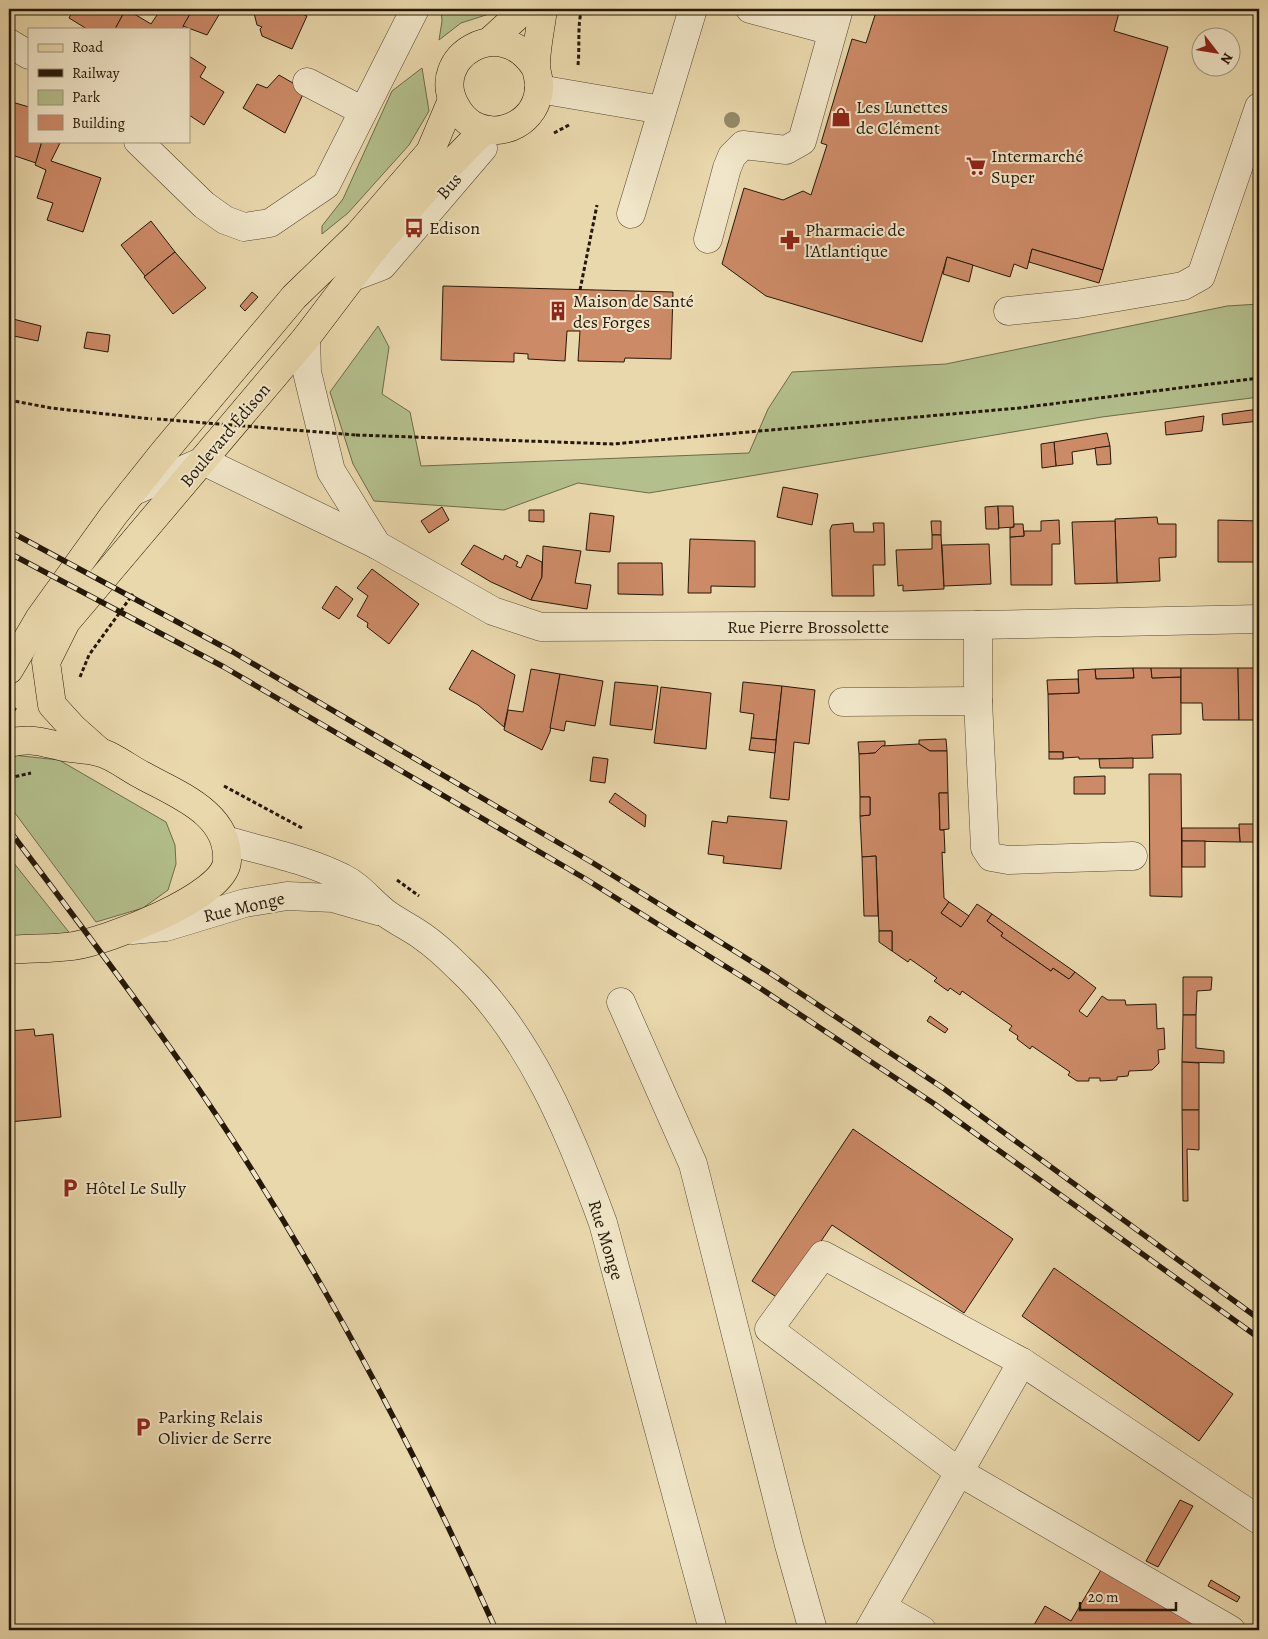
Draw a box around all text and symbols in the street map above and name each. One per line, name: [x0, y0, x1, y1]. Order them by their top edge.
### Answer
legend: [28, 28, 190, 142]
north arrow: [1190, 28, 1240, 78]
text: Road: [72, 37, 104, 57]
text: N: [1216, 49, 1237, 68]
text: Railway: [72, 63, 120, 83]
text: Park: [72, 87, 101, 107]
place label: Les Lunettes de Clément: [856, 95, 948, 140]
shop icon: Les Lunettes de Clément: [830, 106, 852, 128]
text: Building: [72, 113, 125, 133]
place label: Intermarché Super: [991, 144, 1083, 189]
supermarket icon: Intermarché Super: [965, 155, 987, 177]
street label: Bus: [431, 168, 467, 204]
place label: Edison: [429, 216, 480, 240]
bus stop icon: Edison: [403, 217, 425, 239]
place label: Pharmacie de l'Atlantique: [805, 218, 905, 263]
pharmacy icon: Pharmacie de l'Atlantique: [779, 229, 801, 251]
place label: Maison de Santé des Forges: [573, 289, 694, 334]
building icon: Maison de Santé des Forges: [547, 300, 569, 322]
street label: Boulevard Édison: [174, 378, 276, 492]
street label: Rue Pierre Brossolette: [727, 615, 889, 639]
street label: Rue Monge: [201, 886, 287, 928]
place label: Hôtel Le Sully: [85, 1176, 187, 1200]
parking icon: Hôtel Le Sully: [59, 1177, 81, 1199]
street label: Rue Monge: [582, 1197, 630, 1283]
place label: Parking Relais Olivier de Serre: [158, 1405, 272, 1450]
parking icon: Parking Relais Olivier de Serre: [132, 1416, 154, 1438]
scale bar: [1080, 1579, 1177, 1611]
text: 20 m: [1088, 1587, 1119, 1607]

